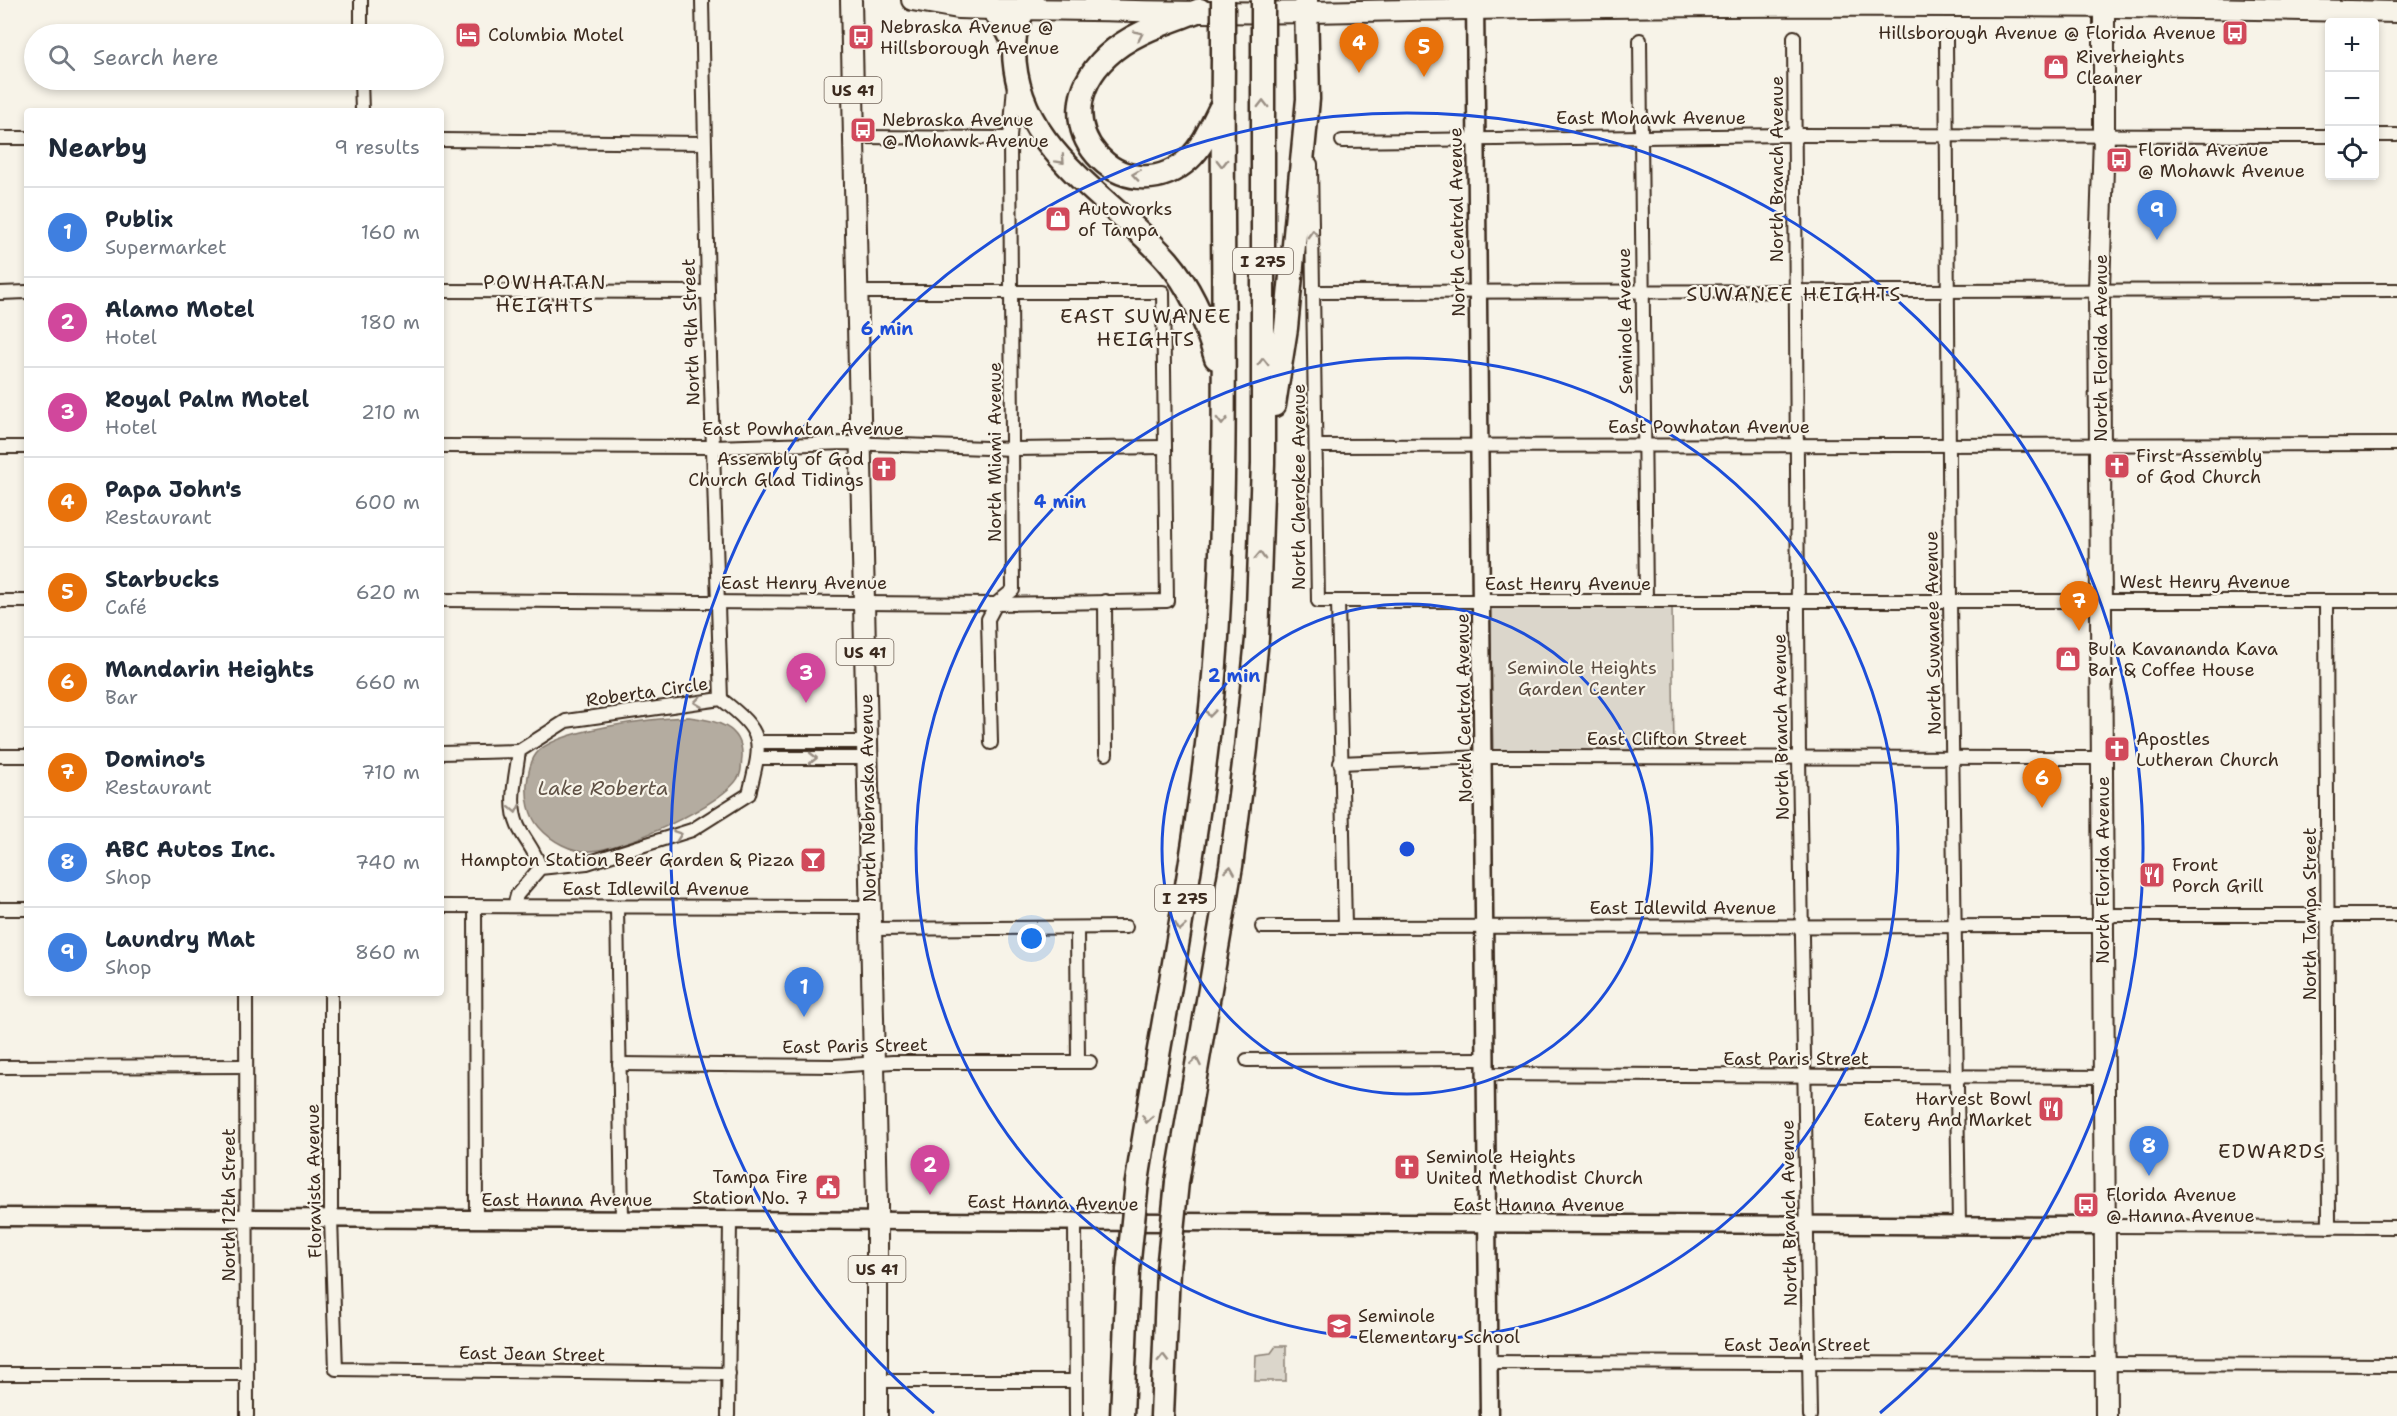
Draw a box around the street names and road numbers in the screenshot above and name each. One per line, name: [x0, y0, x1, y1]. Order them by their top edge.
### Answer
street label: North Branch Avenue: [1765, 76, 1789, 262]
road number: US 41: [824, 77, 882, 103]
street label: East Mohawk Avenue: [1556, 106, 1746, 130]
street label: North Central Avenue: [1443, 127, 1471, 317]
street label: Seminole Avenue: [1612, 247, 1638, 395]
road number: I 275: [1233, 248, 1293, 274]
street label: North Florida Avenue: [2089, 254, 2113, 442]
street label: North 9th Street: [676, 258, 706, 406]
street label: North Miami Avenue: [983, 362, 1007, 542]
street label: North Cherokee Avenue: [1287, 384, 1311, 590]
street label: East Powhatan Avenue: [1608, 415, 1810, 439]
street label: East Powhatan Avenue: [702, 417, 904, 441]
street label: North Suwanee Avenue: [1919, 531, 1947, 735]
street label: West Henry Avenue: [2120, 570, 2290, 594]
street label: East Henry Avenue: [721, 571, 887, 595]
street label: East Henry Avenue: [1485, 572, 1651, 596]
street label: North Central Avenue: [1450, 613, 1478, 803]
street label: North Branch Avenue: [1767, 633, 1795, 821]
road number: US 41: [836, 639, 894, 665]
street label: Roberta Circle: [584, 672, 710, 712]
street label: North Nebraska Avenue: [854, 693, 882, 903]
street label: East Clifton Street: [1587, 727, 1747, 751]
street label: North Florida Avenue: [2091, 776, 2115, 964]
street label: North Tampa Street: [2298, 827, 2322, 1001]
street label: East Idlewild Avenue: [563, 877, 749, 901]
road number: I 275: [1155, 885, 1215, 911]
street label: East Idlewild Avenue: [1590, 896, 1776, 920]
street label: East Paris Street: [782, 1033, 928, 1059]
street label: East Paris Street: [1723, 1047, 1869, 1071]
street label: Floravista Avenue: [301, 1104, 327, 1258]
street label: North Branch Avenue: [1775, 1119, 1803, 1307]
street label: North 12th Street: [217, 1128, 241, 1282]
street label: East Hanna Avenue: [481, 1188, 653, 1212]
street label: East Hanna Avenue: [967, 1190, 1139, 1216]
street label: East Hanna Avenue: [1453, 1193, 1625, 1217]
road number: US 41: [848, 1256, 906, 1282]
street label: East Jean Street: [1724, 1333, 1870, 1357]
street label: East Jean Street: [459, 1341, 606, 1367]

